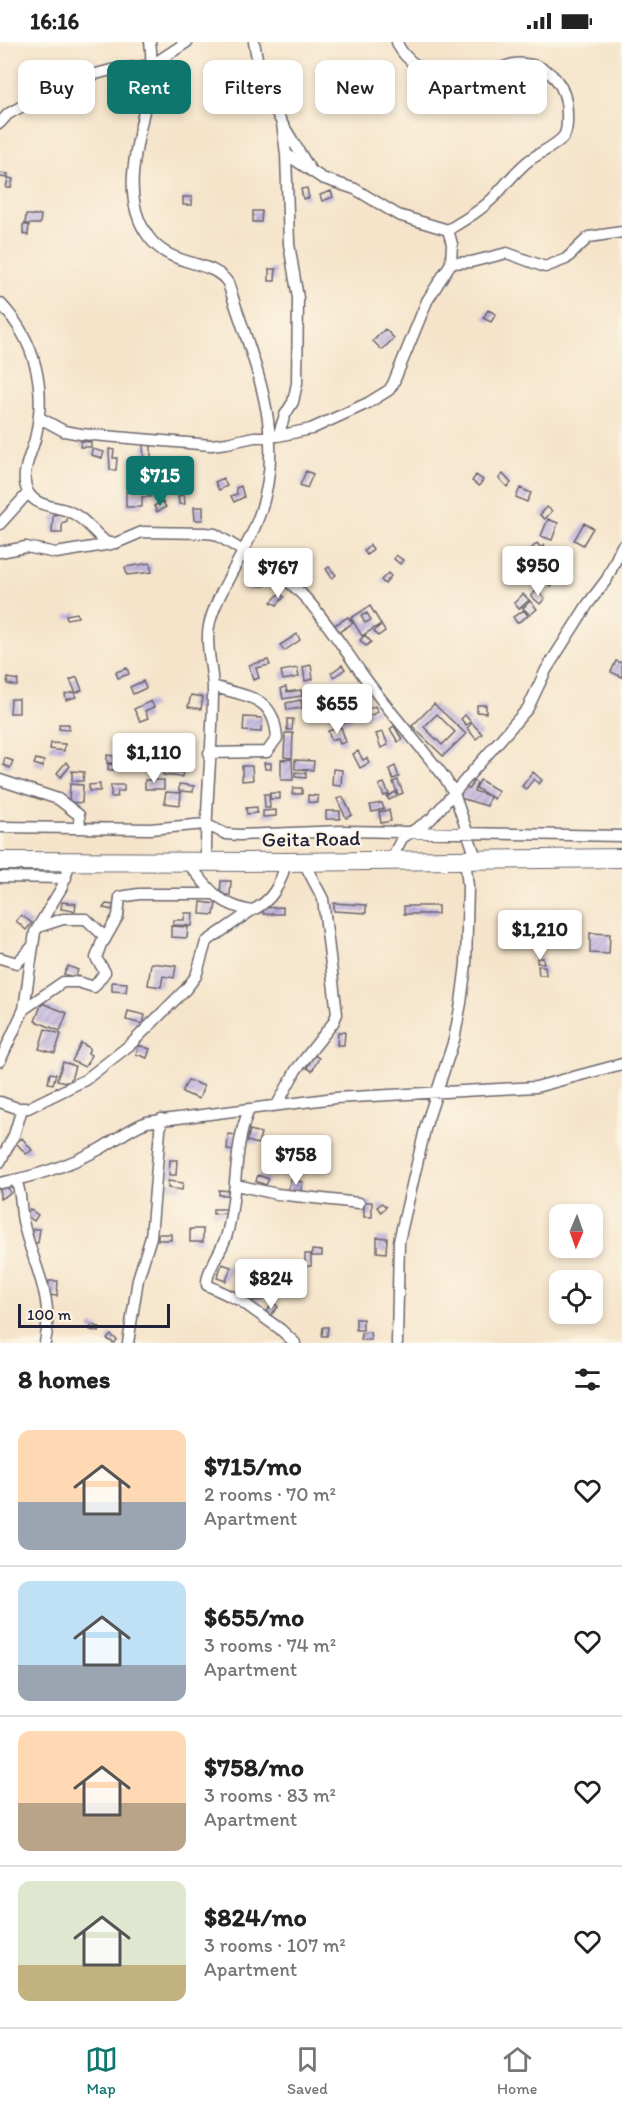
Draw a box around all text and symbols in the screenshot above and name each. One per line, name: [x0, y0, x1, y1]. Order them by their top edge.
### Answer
text: 16:16: [30, 8, 79, 35]
chip: Buy: [18, 60, 95, 114]
chip: Rent: [107, 60, 191, 114]
chip: Filters: [203, 60, 303, 114]
chip: New: [315, 60, 395, 114]
chip: Apartment: [407, 60, 547, 114]
pin: $715: [124, 456, 196, 507]
text: $715: [140, 463, 180, 487]
pin: $950: [502, 546, 574, 597]
pin: $767: [242, 548, 314, 599]
text: $950: [516, 553, 560, 577]
text: $767: [258, 555, 298, 579]
pin: $655: [301, 684, 373, 735]
text: $655: [316, 691, 358, 715]
pin: $1,110: [105, 733, 203, 784]
text: $1,110: [126, 740, 182, 764]
street label: Geita Road: [261, 825, 361, 852]
pin: $1,210: [491, 910, 589, 961]
text: $1,210: [512, 917, 568, 941]
pin: $758: [260, 1135, 332, 1186]
text: $758: [275, 1142, 317, 1166]
north arrow: [549, 1204, 603, 1258]
map controls: [549, 1204, 603, 1324]
pin: $824: [235, 1259, 307, 1310]
text: $824: [249, 1266, 293, 1290]
button: locate: [549, 1270, 603, 1324]
scale bar: [18, 1301, 170, 1328]
text: 100 m: [27, 1305, 71, 1324]
text: 8 homes: [18, 1363, 110, 1395]
icon: filters: [571, 1363, 604, 1396]
text: $715/mo: [204, 1450, 302, 1482]
icon: home: [66, 1454, 138, 1526]
icon: heart: [571, 1474, 604, 1507]
text: 2 rooms · 70 m²: [204, 1482, 336, 1506]
text: Apartment: [204, 1506, 297, 1530]
text: $655/mo: [204, 1601, 304, 1633]
icon: home: [66, 1605, 138, 1677]
icon: heart: [571, 1625, 604, 1658]
text: 3 rooms · 74 m²: [204, 1633, 336, 1657]
text: Apartment: [204, 1657, 297, 1681]
text: $758/mo: [204, 1751, 304, 1783]
icon: home: [66, 1755, 138, 1827]
icon: heart: [571, 1775, 604, 1808]
text: 3 rooms · 83 m²: [204, 1783, 336, 1807]
text: Apartment: [204, 1807, 297, 1831]
text: $824/mo: [204, 1901, 307, 1933]
icon: home: [66, 1905, 138, 1977]
icon: heart: [571, 1925, 604, 1958]
text: 3 rooms · 107 m²: [204, 1933, 346, 1957]
text: Apartment: [204, 1957, 297, 1981]
tab: Map: [85, 2043, 118, 2098]
tab: Saved: [287, 2043, 328, 2098]
tab: Home: [497, 2043, 537, 2098]

